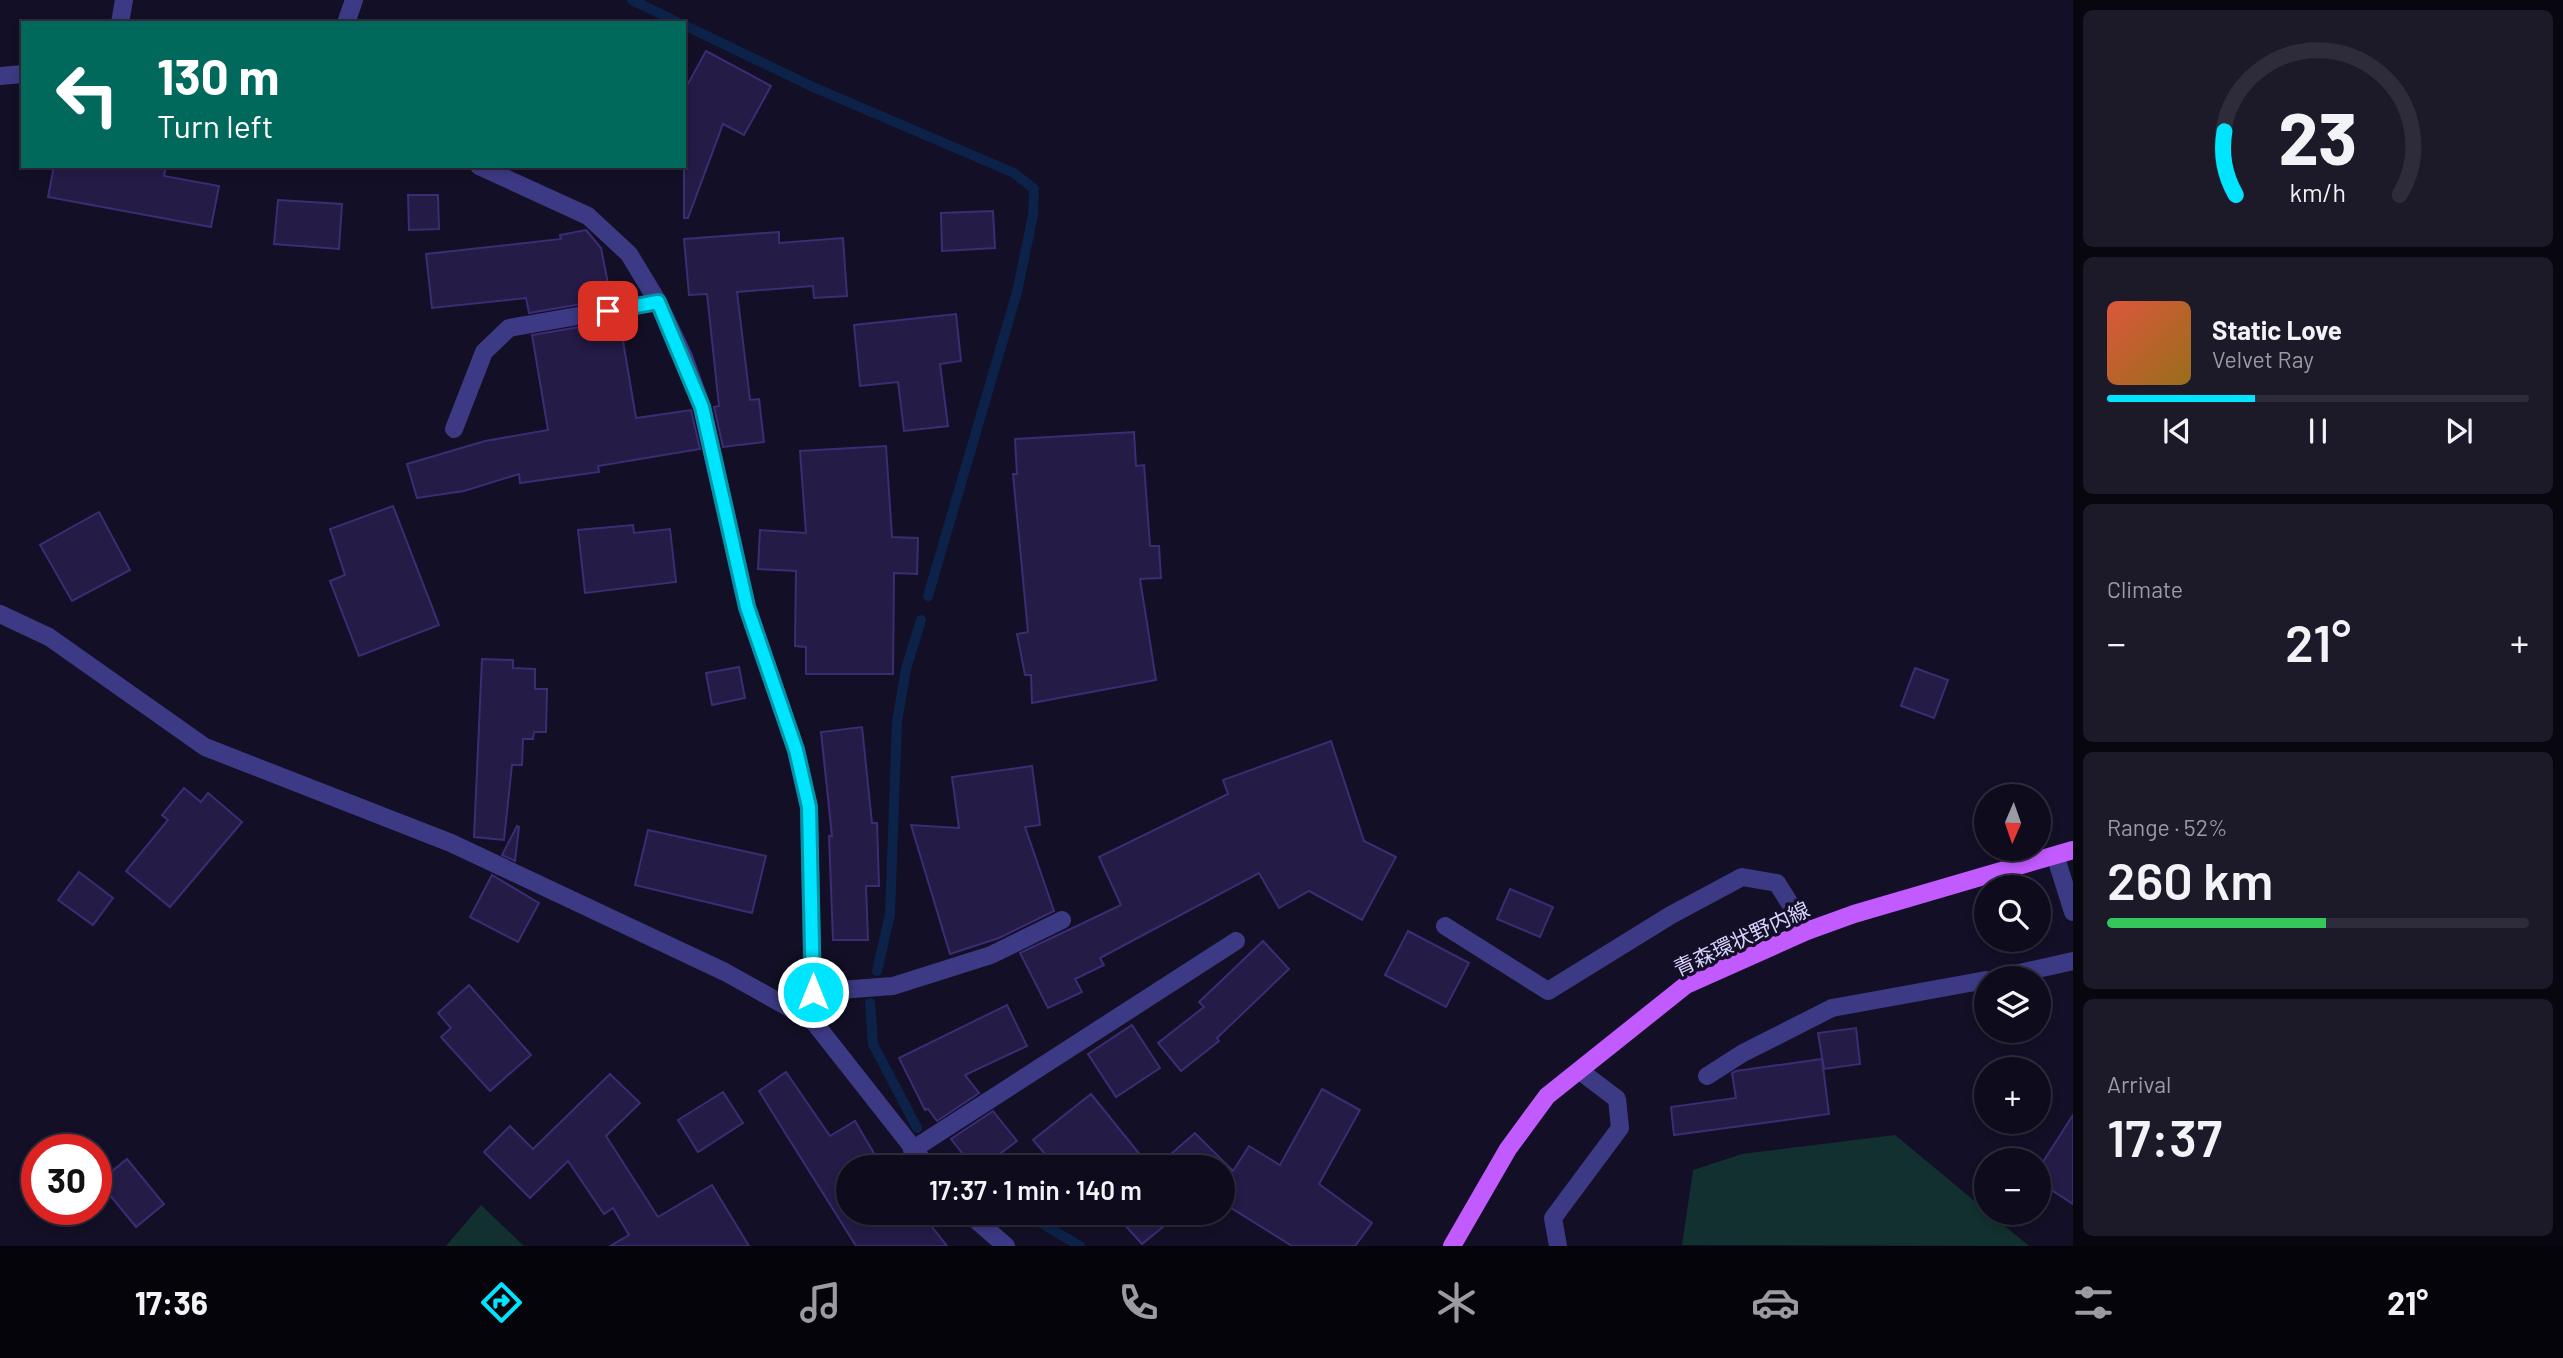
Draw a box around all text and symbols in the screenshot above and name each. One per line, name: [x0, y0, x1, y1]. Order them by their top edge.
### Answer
text: 130 m: [157, 46, 279, 105]
icon: left: [42, 49, 133, 140]
text: 23: [2278, 92, 2358, 180]
text: Turn left: [157, 106, 274, 144]
text: km/h: [2290, 176, 2346, 206]
pin: [578, 281, 638, 341]
icon: arrive: [589, 292, 627, 330]
text: Static Love: [2212, 314, 2342, 345]
text: Velvet Ray: [2212, 345, 2314, 373]
icon: previous: [2158, 412, 2196, 450]
icon: pause: [2299, 412, 2337, 450]
icon: next: [2440, 412, 2478, 450]
text: Climate: [2107, 575, 2183, 603]
text: 21°: [2285, 610, 2351, 672]
text: −: [2107, 619, 2126, 665]
text: +: [2510, 619, 2529, 665]
north arrow: [1974, 784, 2051, 861]
map controls: [1974, 784, 2051, 1225]
text: Range · 52%: [2107, 813, 2227, 841]
text: 260 km: [2107, 848, 2273, 910]
button: search: [1974, 875, 2051, 952]
street label: 青森環状野内線: [1669, 896, 1813, 980]
position arrow: [776, 955, 850, 1029]
button: layers: [1974, 966, 2051, 1043]
button: +: [1974, 1057, 2051, 1134]
text: Arrival: [2107, 1070, 2171, 1098]
text: 17:37: [2107, 1105, 2222, 1167]
speed limit sign: 30: [21, 1134, 112, 1225]
button: −: [1974, 1148, 2051, 1225]
text: 17:37 · 1 min · 140 m: [929, 1174, 1142, 1205]
icon: directions: [477, 1278, 526, 1327]
icon: music: [796, 1278, 845, 1327]
icon: phone: [1114, 1278, 1163, 1327]
icon: climate: [1432, 1278, 1481, 1327]
icon: car: [1751, 1278, 1800, 1327]
icon: filters: [2069, 1278, 2118, 1327]
text: 17:36: [135, 1283, 208, 1321]
text: 21°: [2387, 1283, 2428, 1321]

